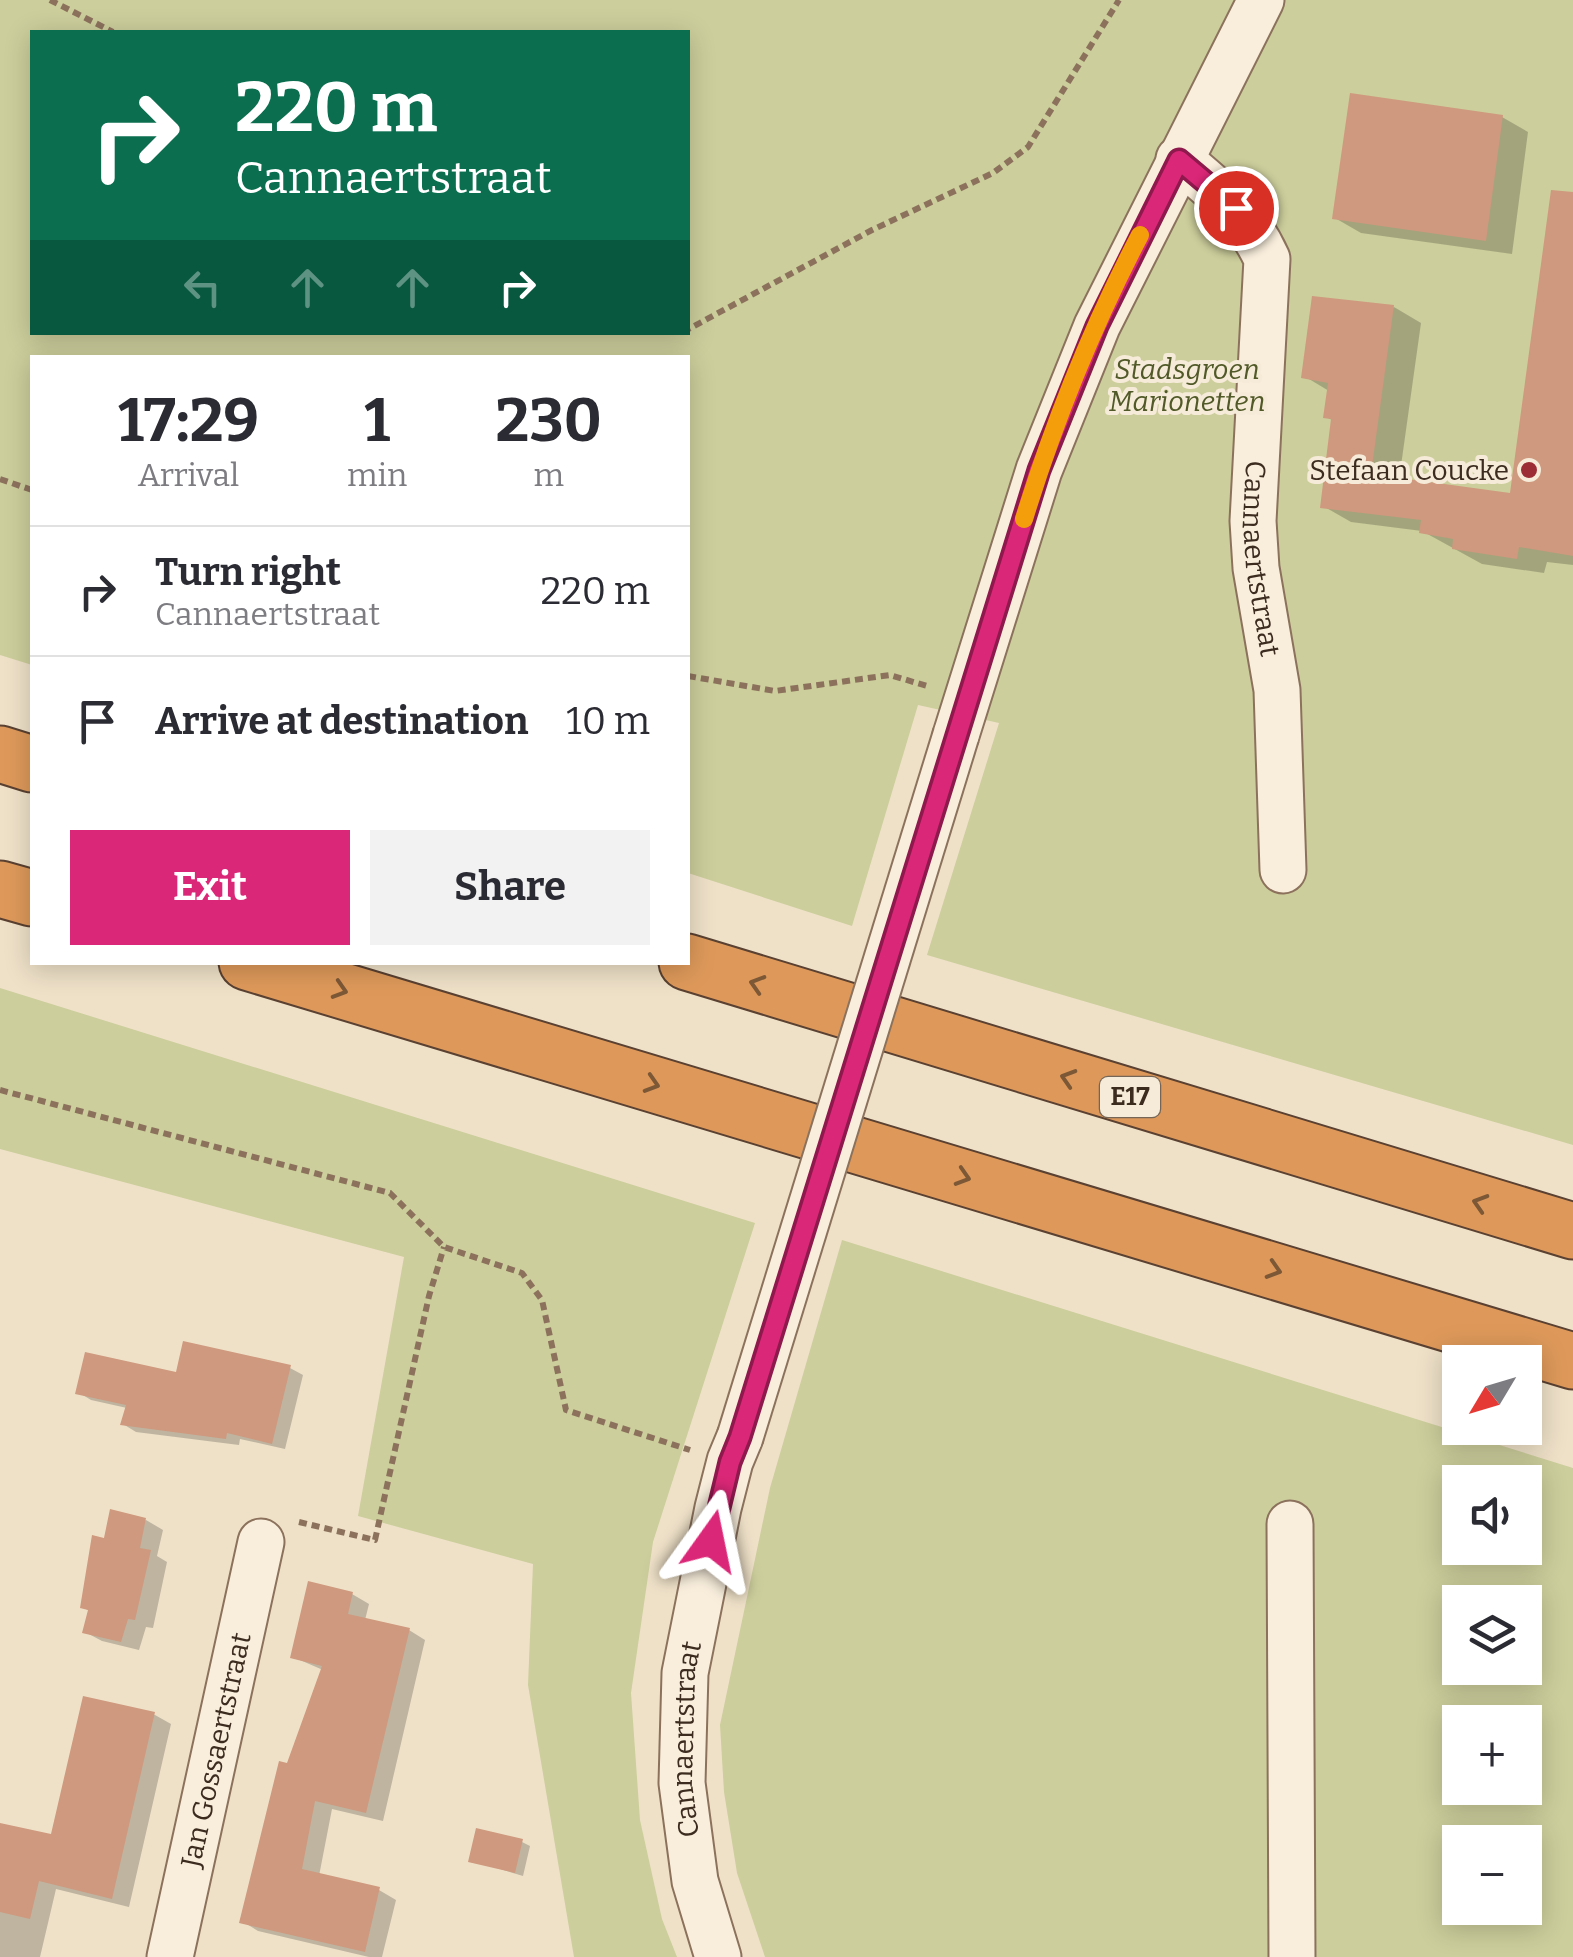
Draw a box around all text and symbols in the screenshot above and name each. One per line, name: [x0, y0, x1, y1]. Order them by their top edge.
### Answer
text: 220 m: [235, 66, 438, 150]
icon: right: [70, 70, 200, 200]
text: Cannaertstraat: [235, 151, 551, 205]
pin: [1194, 166, 1279, 251]
icon: arrive: [1209, 181, 1264, 236]
icon: left: [175, 260, 230, 315]
icon: ahead: [280, 260, 335, 315]
icon: ahead: [385, 260, 440, 315]
icon: right: [490, 260, 545, 315]
park label: Stadsgroen Marionetten: [1109, 353, 1265, 418]
text: 17:29: [118, 385, 259, 457]
text: 1: [364, 385, 390, 457]
text: 230: [495, 385, 602, 457]
place label: Stefaan Coucke: [1309, 454, 1509, 487]
text: Arrival: [138, 456, 239, 494]
text: min: [347, 456, 407, 494]
text: m: [533, 456, 564, 494]
marker: Stefaan Coucke: [1518, 459, 1540, 481]
street label: Cannaertstraat: [1236, 460, 1287, 659]
text: Turn right: [155, 549, 341, 595]
icon: right: [70, 564, 125, 619]
text: 220 m: [540, 568, 650, 614]
text: Cannaertstraat: [155, 595, 380, 633]
icon: arrive: [70, 694, 125, 749]
text: Arrive at destination: [155, 698, 528, 744]
text: 10 m: [566, 698, 650, 744]
button: Exit: [70, 830, 350, 945]
button: Share: [370, 830, 650, 945]
one-way arrow: [749, 975, 766, 996]
one-way arrow: [331, 978, 348, 999]
one-way arrow: [1060, 1069, 1077, 1090]
one-way arrow: [642, 1072, 659, 1093]
road number: E17: [1100, 1077, 1160, 1117]
one-way arrow: [954, 1165, 971, 1186]
one-way arrow: [1472, 1194, 1489, 1215]
one-way arrow: [1265, 1258, 1282, 1279]
north arrow: [1442, 1345, 1542, 1445]
map controls: [1442, 1345, 1542, 1925]
button: sound: [1442, 1465, 1542, 1565]
position arrow: [659, 1489, 763, 1593]
button: layers: [1442, 1585, 1542, 1685]
street label: Jan Gossaertstraat: [173, 1629, 257, 1871]
street label: Cannaertstraat: [665, 1638, 707, 1839]
button: +: [1442, 1705, 1542, 1805]
button: −: [1442, 1825, 1542, 1925]

